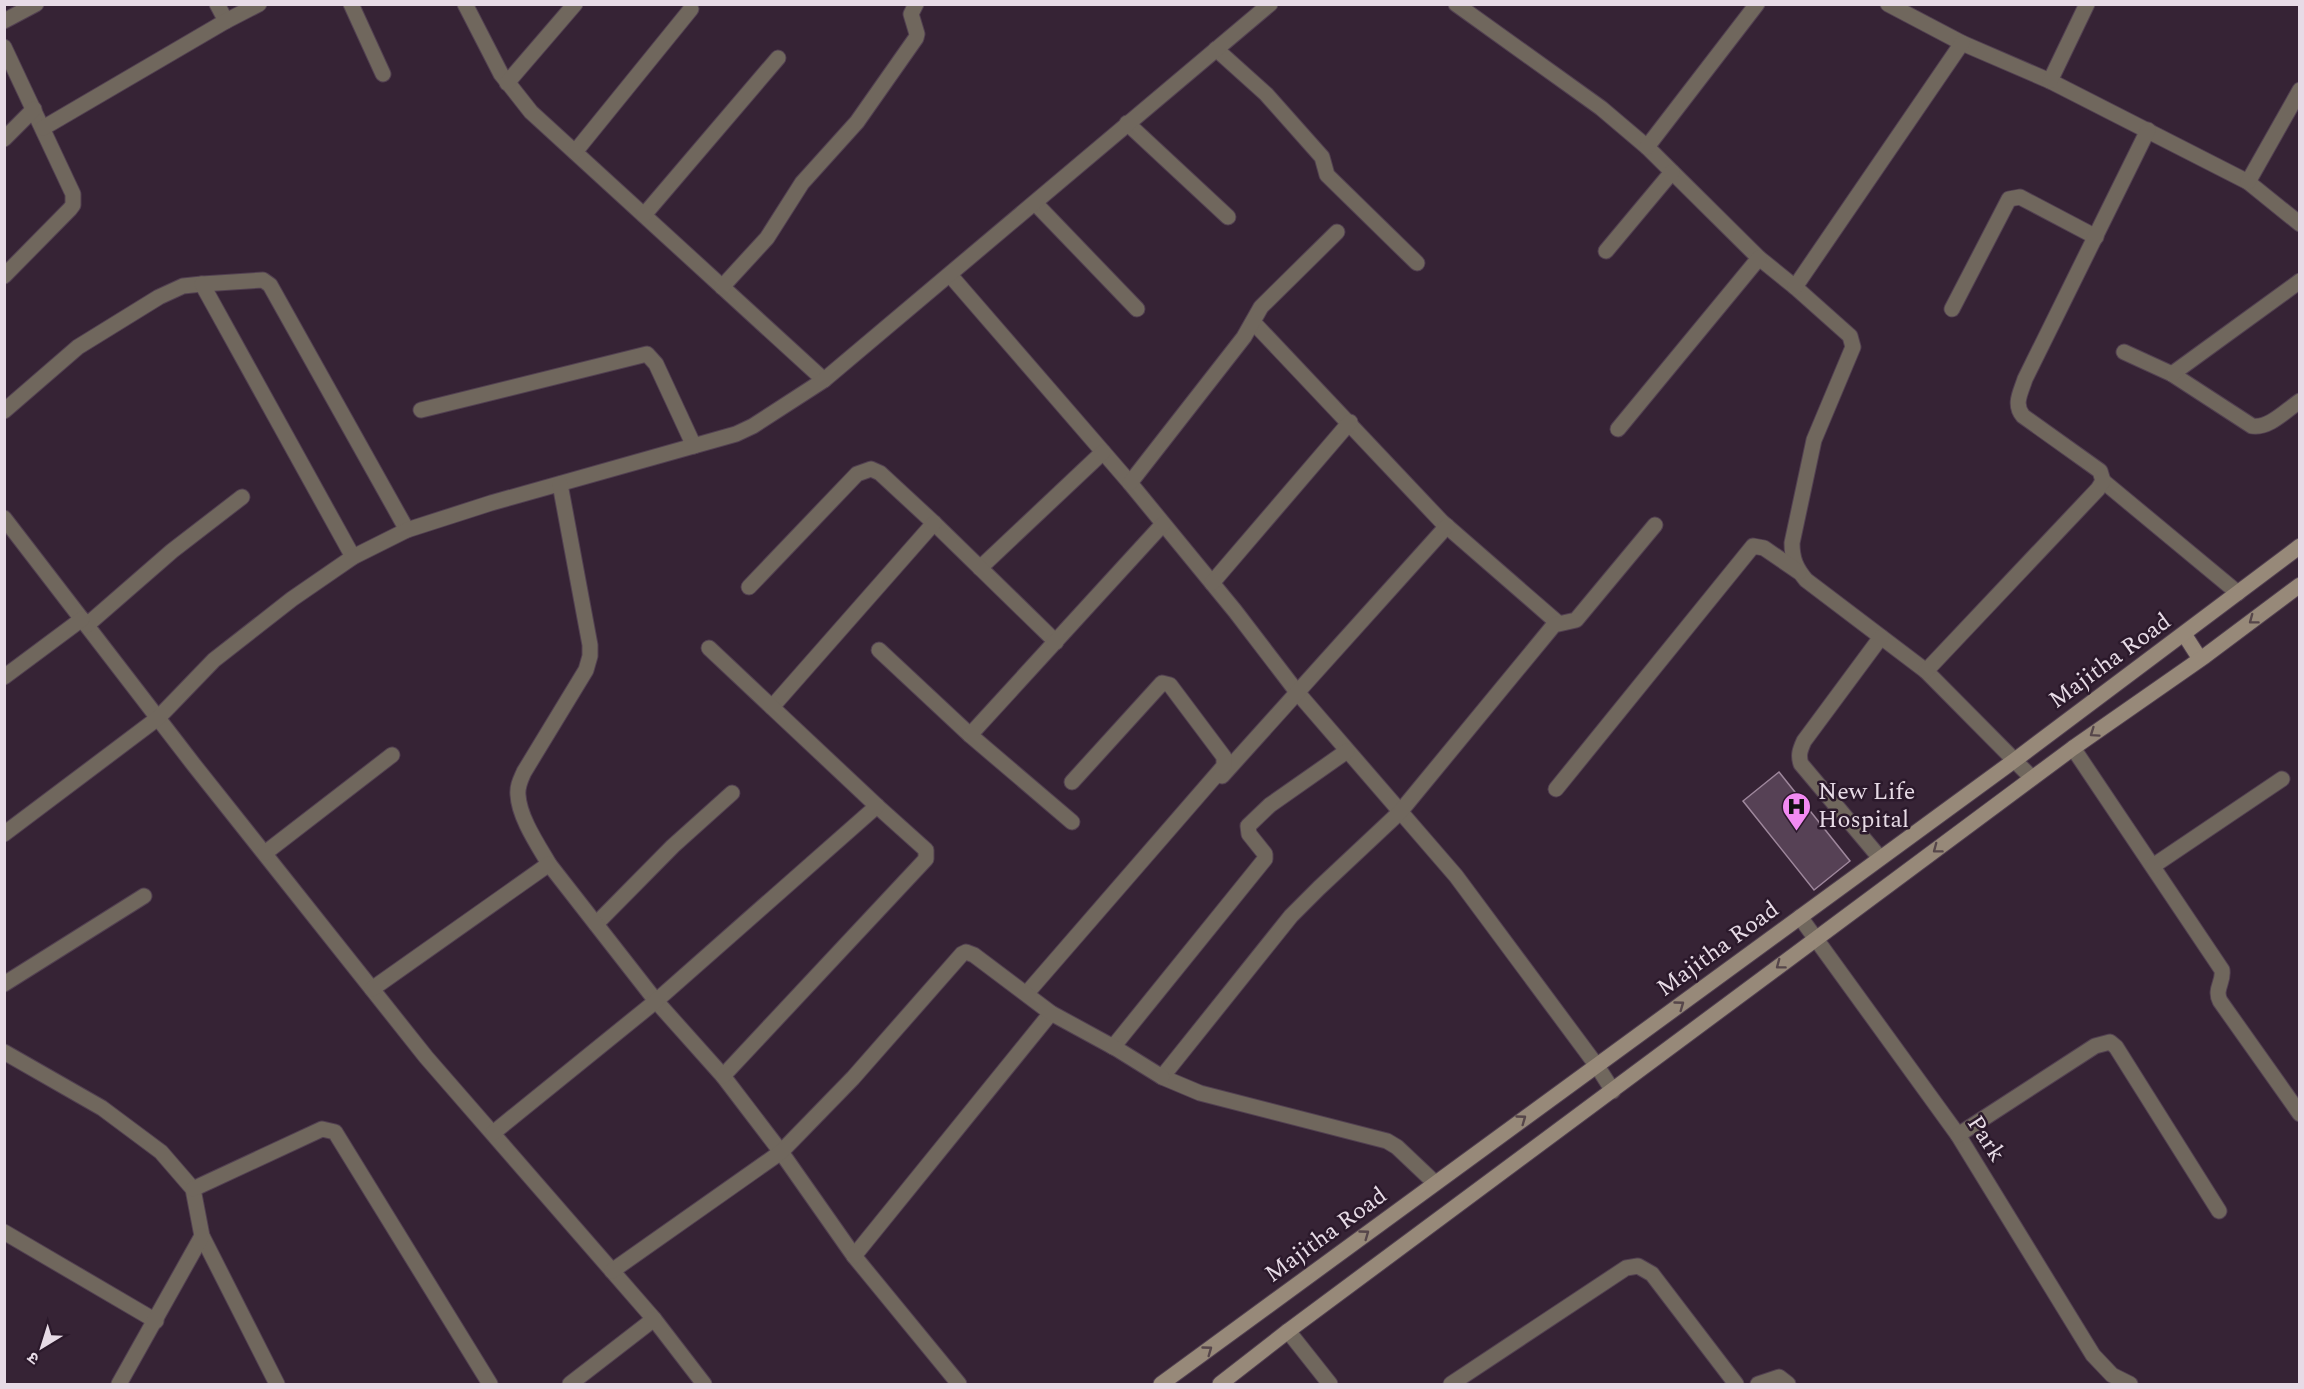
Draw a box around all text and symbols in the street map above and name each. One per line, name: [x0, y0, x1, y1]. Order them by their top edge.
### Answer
street label: Majitha Road: [2041, 604, 2179, 718]
one-way arrow: [2248, 613, 2259, 624]
one-way arrow: [2089, 726, 2100, 737]
place label: New Life Hospital: [1818, 774, 1915, 838]
hospital icon: New Life Hospital: [1781, 790, 1813, 832]
one-way arrow: [1932, 842, 1943, 853]
street label: Majitha Road: [1649, 892, 1787, 1006]
one-way arrow: [1776, 958, 1787, 969]
one-way arrow: [1674, 1001, 1685, 1012]
street label: Park: [1957, 1108, 2015, 1170]
one-way arrow: [1516, 1116, 1527, 1127]
street label: Majitha Road: [1257, 1178, 1395, 1292]
one-way arrow: [1358, 1231, 1369, 1242]
north arrow: [12, 1317, 72, 1377]
text: उ: [22, 1345, 44, 1370]
one-way arrow: [1201, 1346, 1212, 1357]

